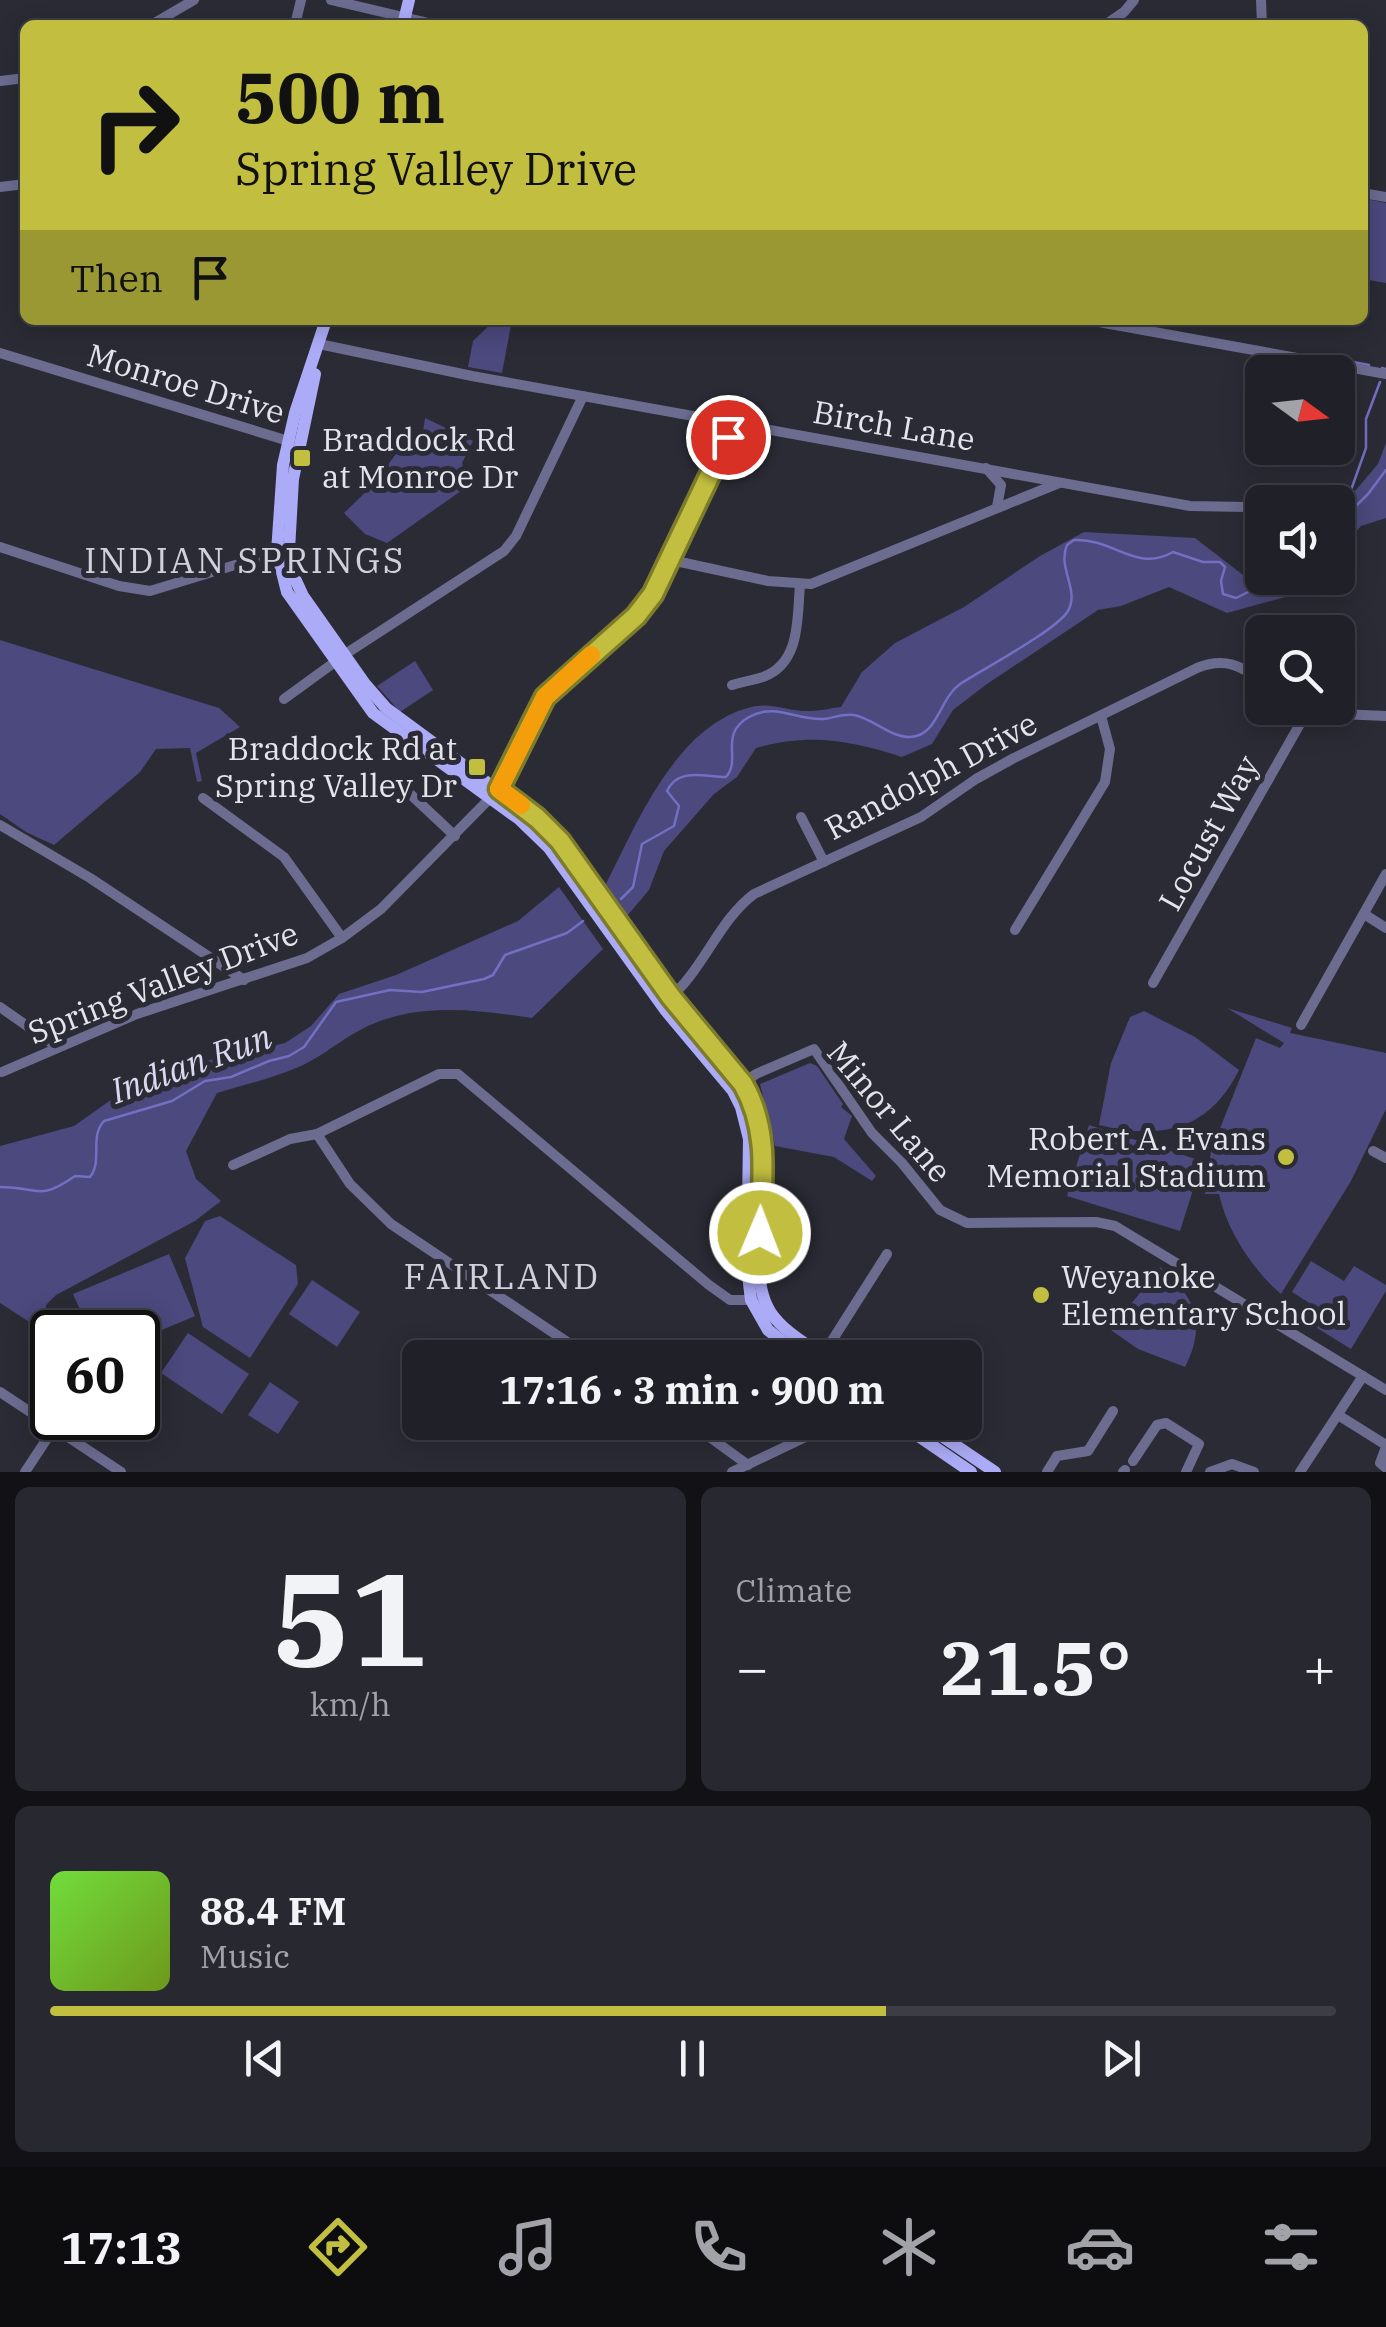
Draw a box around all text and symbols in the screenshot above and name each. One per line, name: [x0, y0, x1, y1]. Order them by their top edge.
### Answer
text: 500 m: [235, 51, 445, 142]
icon: right: [70, 60, 200, 190]
text: Spring Valley Drive: [235, 139, 637, 197]
icon: arrive: [183, 250, 238, 305]
text: Then: [70, 253, 163, 302]
street label: Monroe Drive: [82, 333, 290, 433]
north arrow: [1245, 355, 1355, 465]
map controls: [1245, 355, 1355, 725]
street label: Birch Lane: [810, 390, 978, 460]
pin: [686, 395, 771, 480]
icon: arrive: [701, 410, 756, 465]
place label: Braddock Rd at Monroe Dr: [322, 418, 518, 497]
marker: Braddock Rd at Monroe Dr: [291, 447, 313, 469]
button: sound: [1245, 485, 1355, 595]
district label: INDIAN SPRINGS: [84, 537, 406, 583]
button: search: [1245, 615, 1355, 725]
street label: Randolph Drive: [817, 702, 1044, 849]
place label: Braddock Rd at Spring Valley Dr: [215, 727, 457, 806]
street label: Locust Way: [1148, 747, 1268, 918]
marker: Braddock Rd at Spring Valley Dr: [466, 756, 488, 778]
street label: Spring Valley Drive: [22, 911, 304, 1053]
water label: Indian Run: [103, 1013, 278, 1114]
street label: Minor Lane: [818, 1032, 961, 1191]
place label: Robert A. Evans Memorial Stadium: [986, 1117, 1266, 1196]
marker: Robert A. Evans Memorial Stadium: [1275, 1146, 1297, 1168]
position arrow: [708, 1181, 812, 1285]
district label: FAIRLAND: [404, 1253, 600, 1299]
place label: Weyanoke Elementary School: [1061, 1255, 1346, 1334]
marker: Weyanoke Elementary School: [1030, 1284, 1052, 1306]
speed limit sign: 60: [30, 1310, 160, 1440]
text: 17:16 · 3 min · 900 m: [499, 1365, 885, 1414]
text: 51: [272, 1533, 428, 1702]
text: Climate: [736, 1569, 852, 1611]
text: 21.5°: [940, 1618, 1131, 1716]
text: −: [736, 1632, 769, 1703]
text: +: [1303, 1632, 1336, 1703]
text: km/h: [310, 1683, 391, 1725]
text: 88.4 FM: [200, 1886, 346, 1935]
text: Music: [200, 1935, 290, 1977]
icon: previous: [237, 2031, 292, 2086]
icon: pause: [665, 2031, 720, 2086]
icon: next: [1094, 2031, 1149, 2086]
icon: directions: [303, 2212, 373, 2282]
icon: music: [493, 2212, 563, 2282]
icon: phone: [684, 2212, 754, 2282]
icon: climate: [874, 2212, 944, 2282]
icon: car: [1065, 2212, 1135, 2282]
icon: filters: [1256, 2212, 1326, 2282]
text: 17:13: [60, 2218, 182, 2276]

